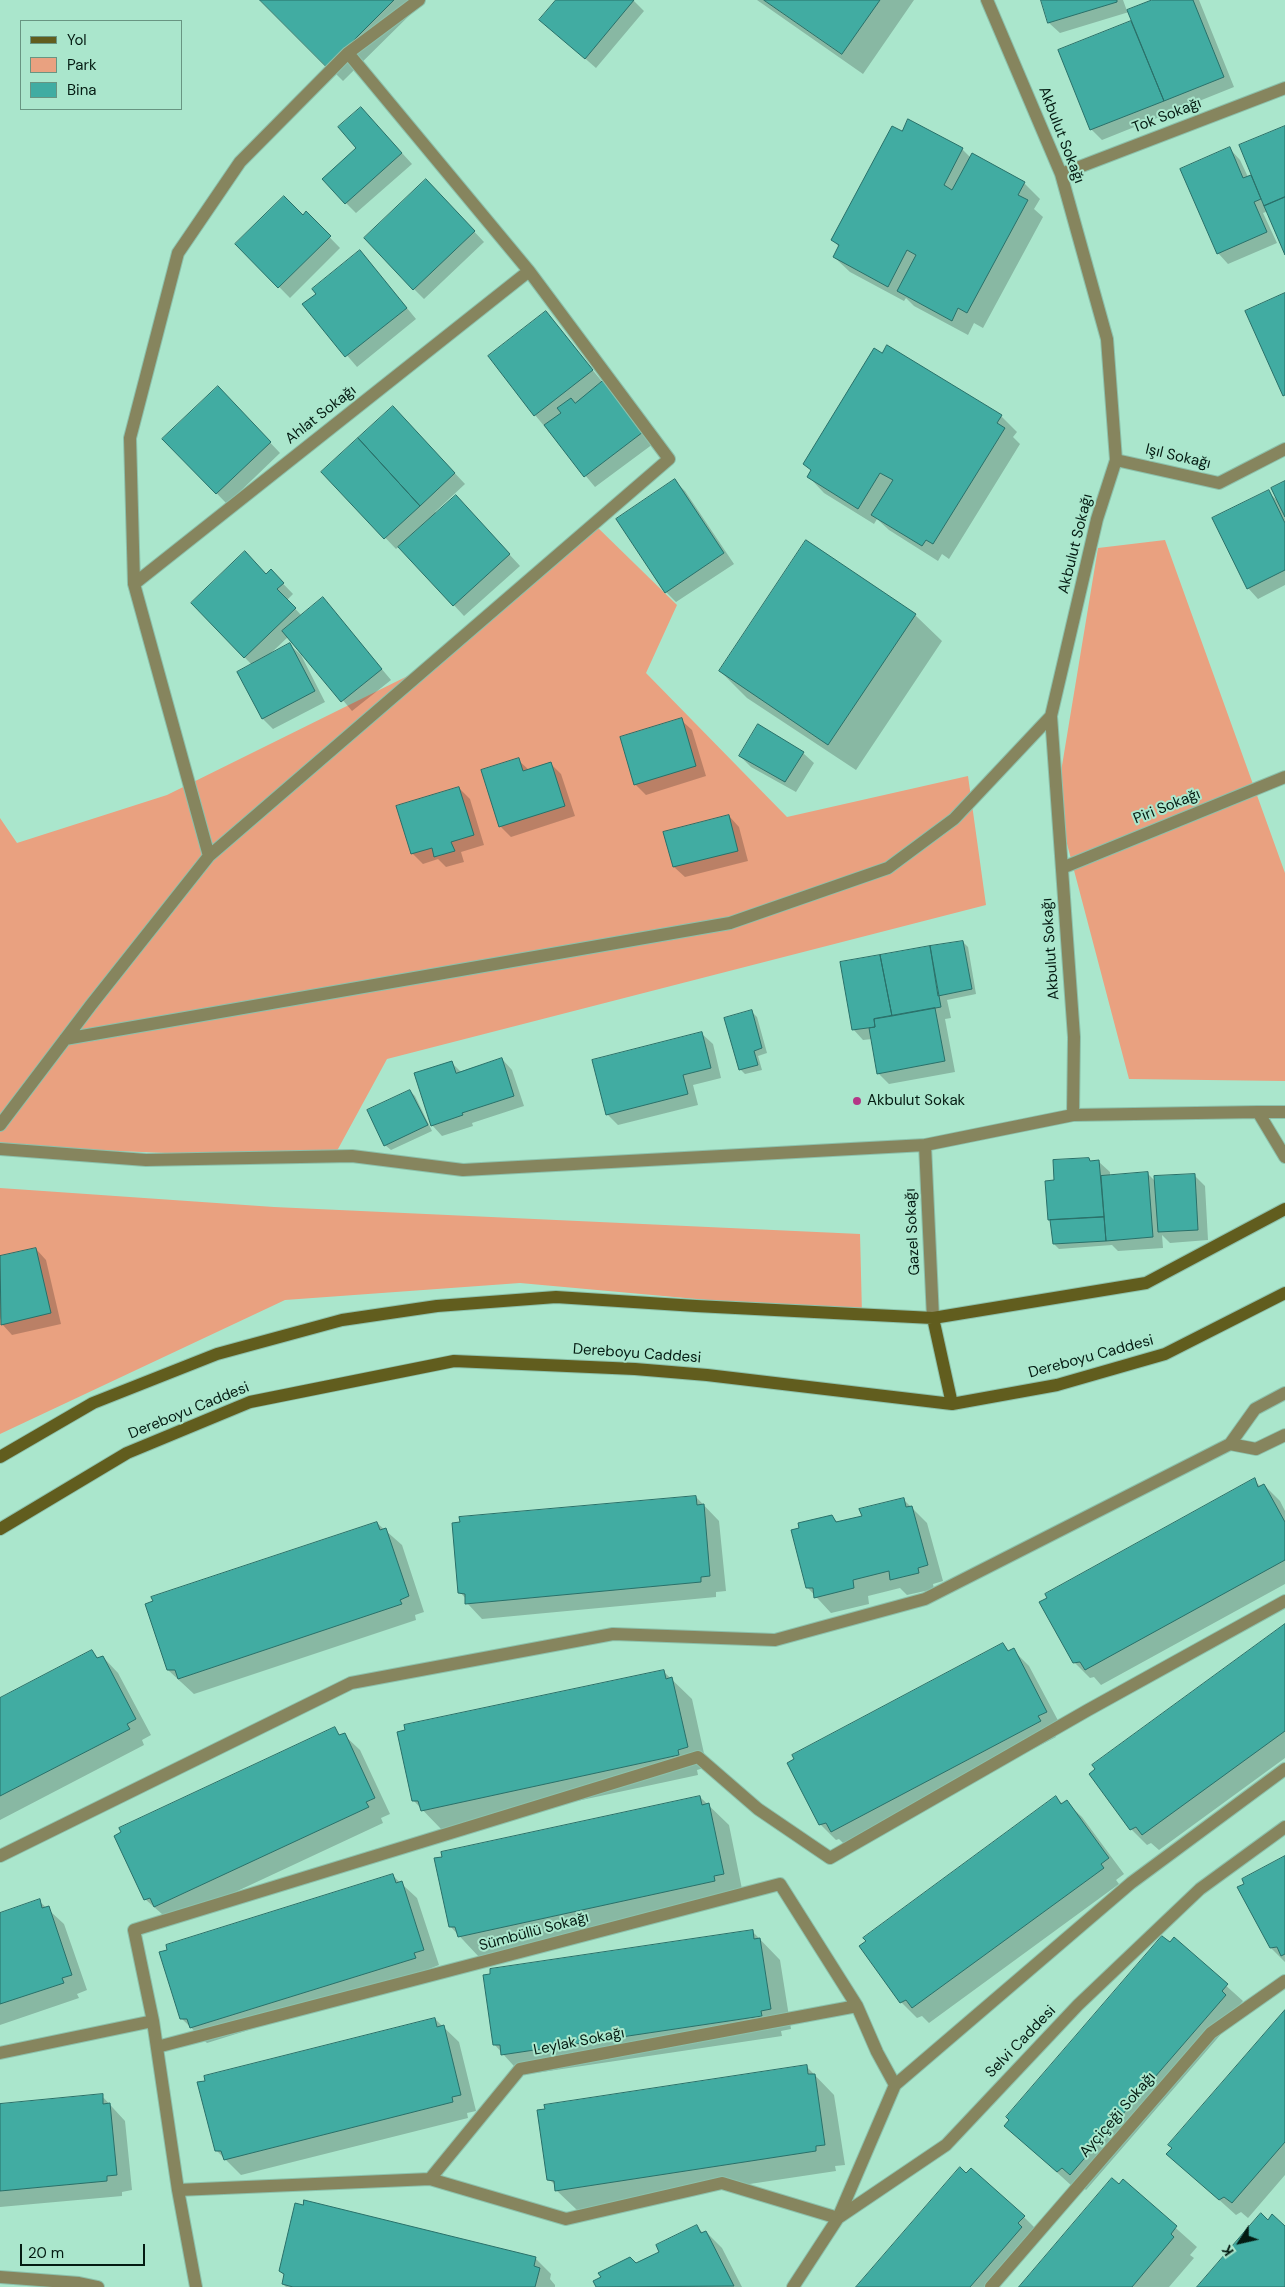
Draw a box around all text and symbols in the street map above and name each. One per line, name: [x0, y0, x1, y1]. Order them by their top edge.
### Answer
legend: [20, 20, 182, 110]
text: Yol: [67, 30, 87, 50]
text: Park: [67, 55, 97, 75]
text: Bina: [67, 80, 96, 100]
street label: Akbulut Sokağı: [1034, 84, 1088, 186]
street label: Tok Sokağı: [1130, 95, 1204, 137]
street label: Ahlat Sokağı: [282, 382, 360, 448]
street label: Işıl Sokağı: [1143, 441, 1213, 473]
street label: Akbulut Sokağı: [1055, 492, 1097, 596]
street label: Piri Sokağı: [1131, 785, 1203, 829]
street label: Akbulut Sokağı: [1038, 897, 1064, 1001]
place label: Akbulut Sokak: [867, 1092, 965, 1110]
marker: Akbulut Sokak: [851, 1095, 863, 1107]
street label: Gazel Sokağı: [902, 1188, 924, 1276]
street label: Dereboyu Caddesi: [1027, 1332, 1155, 1382]
street label: Dereboyu Caddesi: [572, 1341, 702, 1367]
street label: Dereboyu Caddesi: [126, 1379, 252, 1443]
street label: Sümbüllü Sokağı: [477, 1909, 591, 1955]
street label: Selvi Caddesi: [982, 2002, 1060, 2082]
street label: Leylak Sokağı: [532, 2024, 626, 2060]
street label: Ayçiçeği Sokağı: [1076, 2069, 1160, 2161]
north arrow: [1215, 2217, 1265, 2267]
scale bar: [22, 2234, 148, 2266]
text: K: [1218, 2242, 1238, 2260]
text: 20 m: [28, 2243, 64, 2263]

